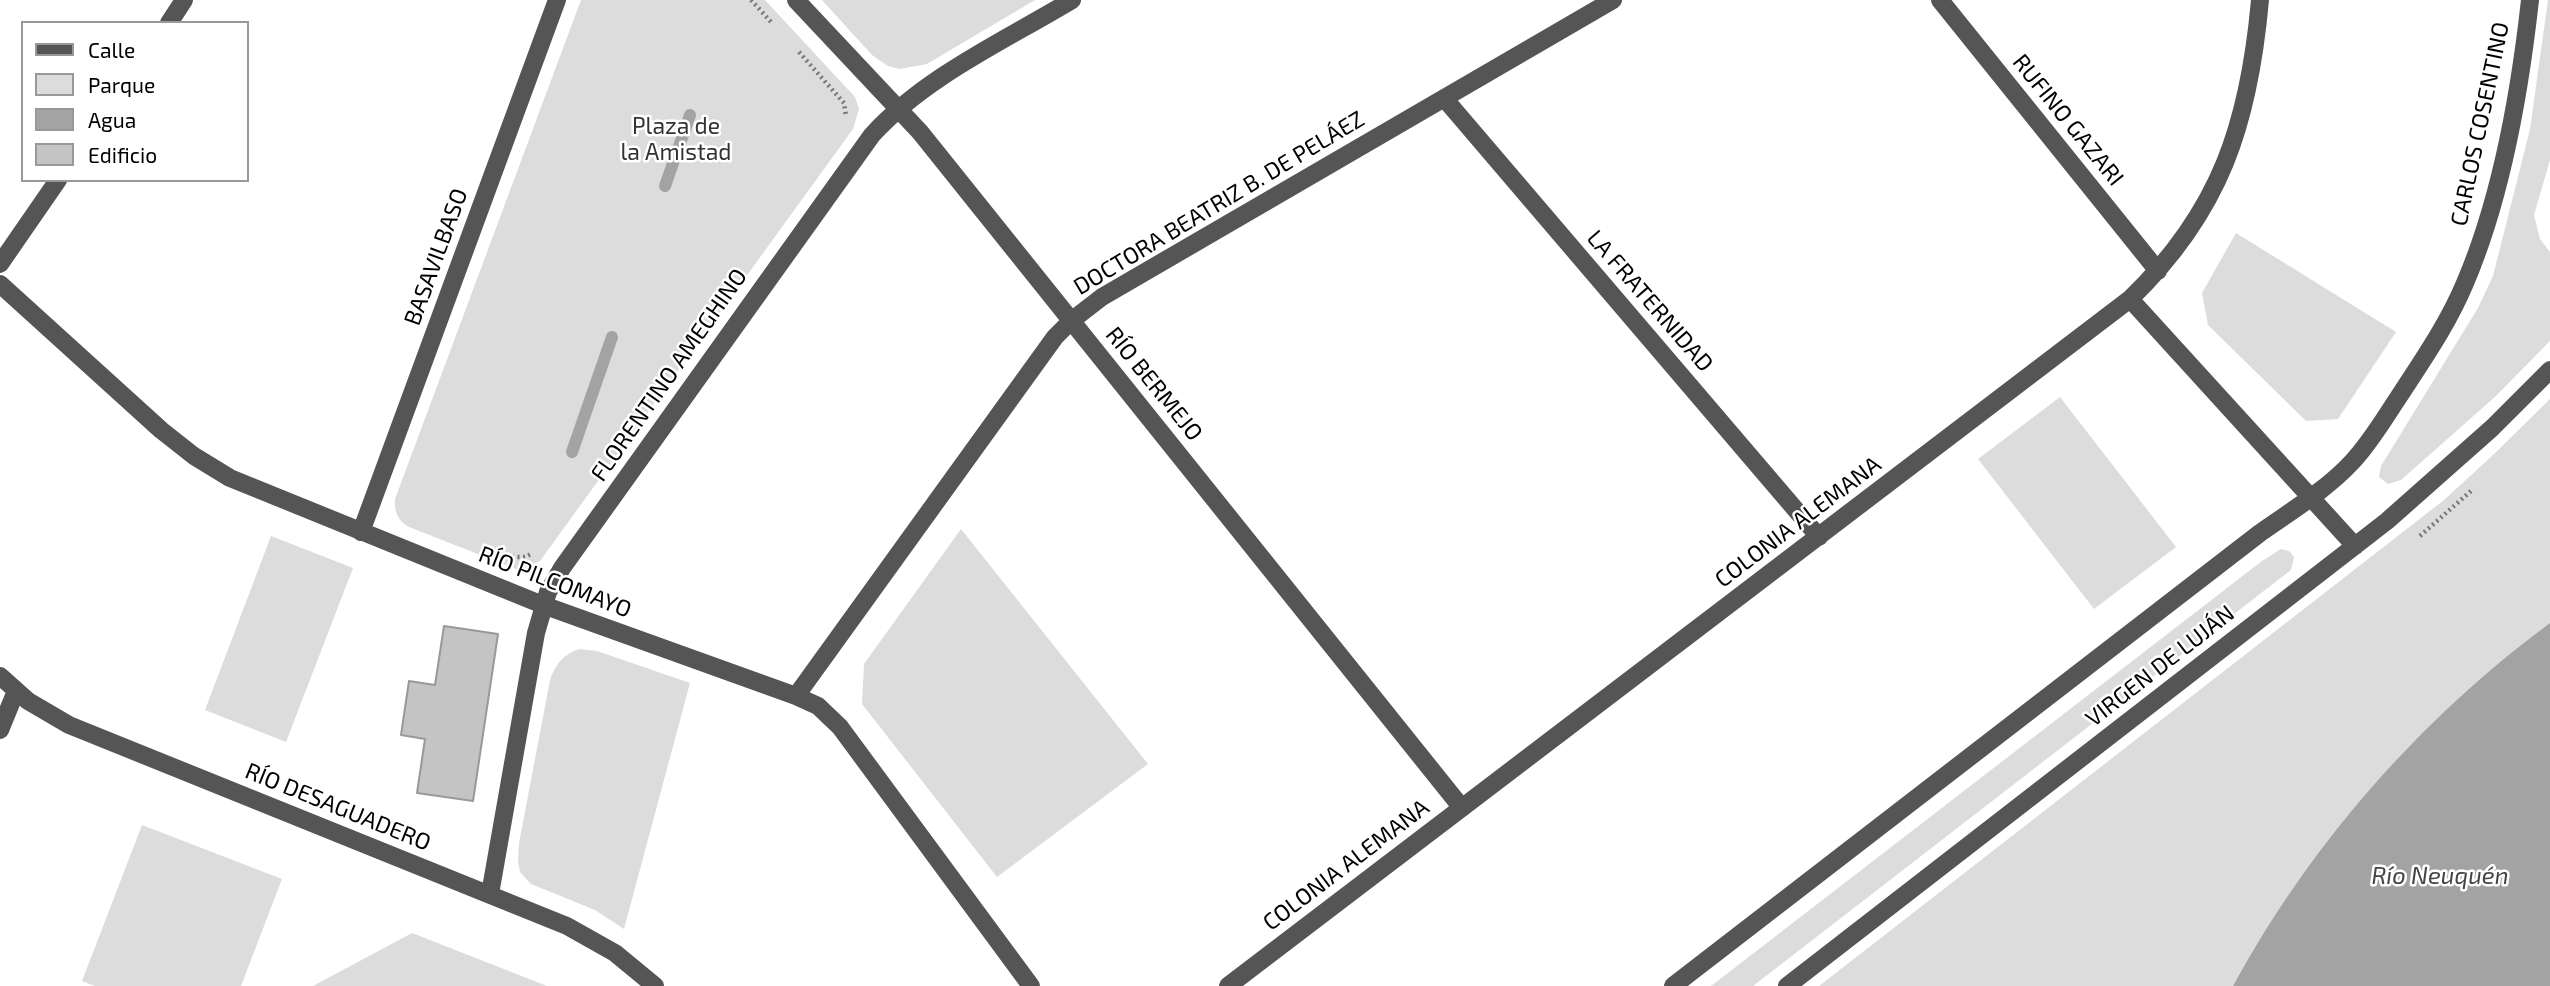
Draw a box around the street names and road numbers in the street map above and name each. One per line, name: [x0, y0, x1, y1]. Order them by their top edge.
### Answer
street label: CARLOS COSENTINO: [2445, 20, 2515, 228]
street label: RUFINO GAZARI: [2007, 49, 2129, 191]
street label: DOCTORA BEATRIZ B. DE PELÁEZ: [1069, 105, 1369, 301]
street label: BASAVILBASO: [398, 185, 474, 329]
street label: LA FRATERNIDAD: [1581, 225, 1719, 377]
street label: FLORENTINO AMEGHINO: [585, 263, 753, 487]
street label: RÍO BERMEJO: [1100, 322, 1208, 446]
street label: COLONIA ALEMANA: [1710, 451, 1886, 593]
street label: RÍO PILCOMAYO: [475, 540, 635, 624]
street label: VIRGEN DE LUJÁN: [2080, 599, 2240, 733]
street label: RÍO DESAGUADERO: [241, 757, 435, 857]
street label: COLONIA ALEMANA: [1258, 794, 1434, 936]

